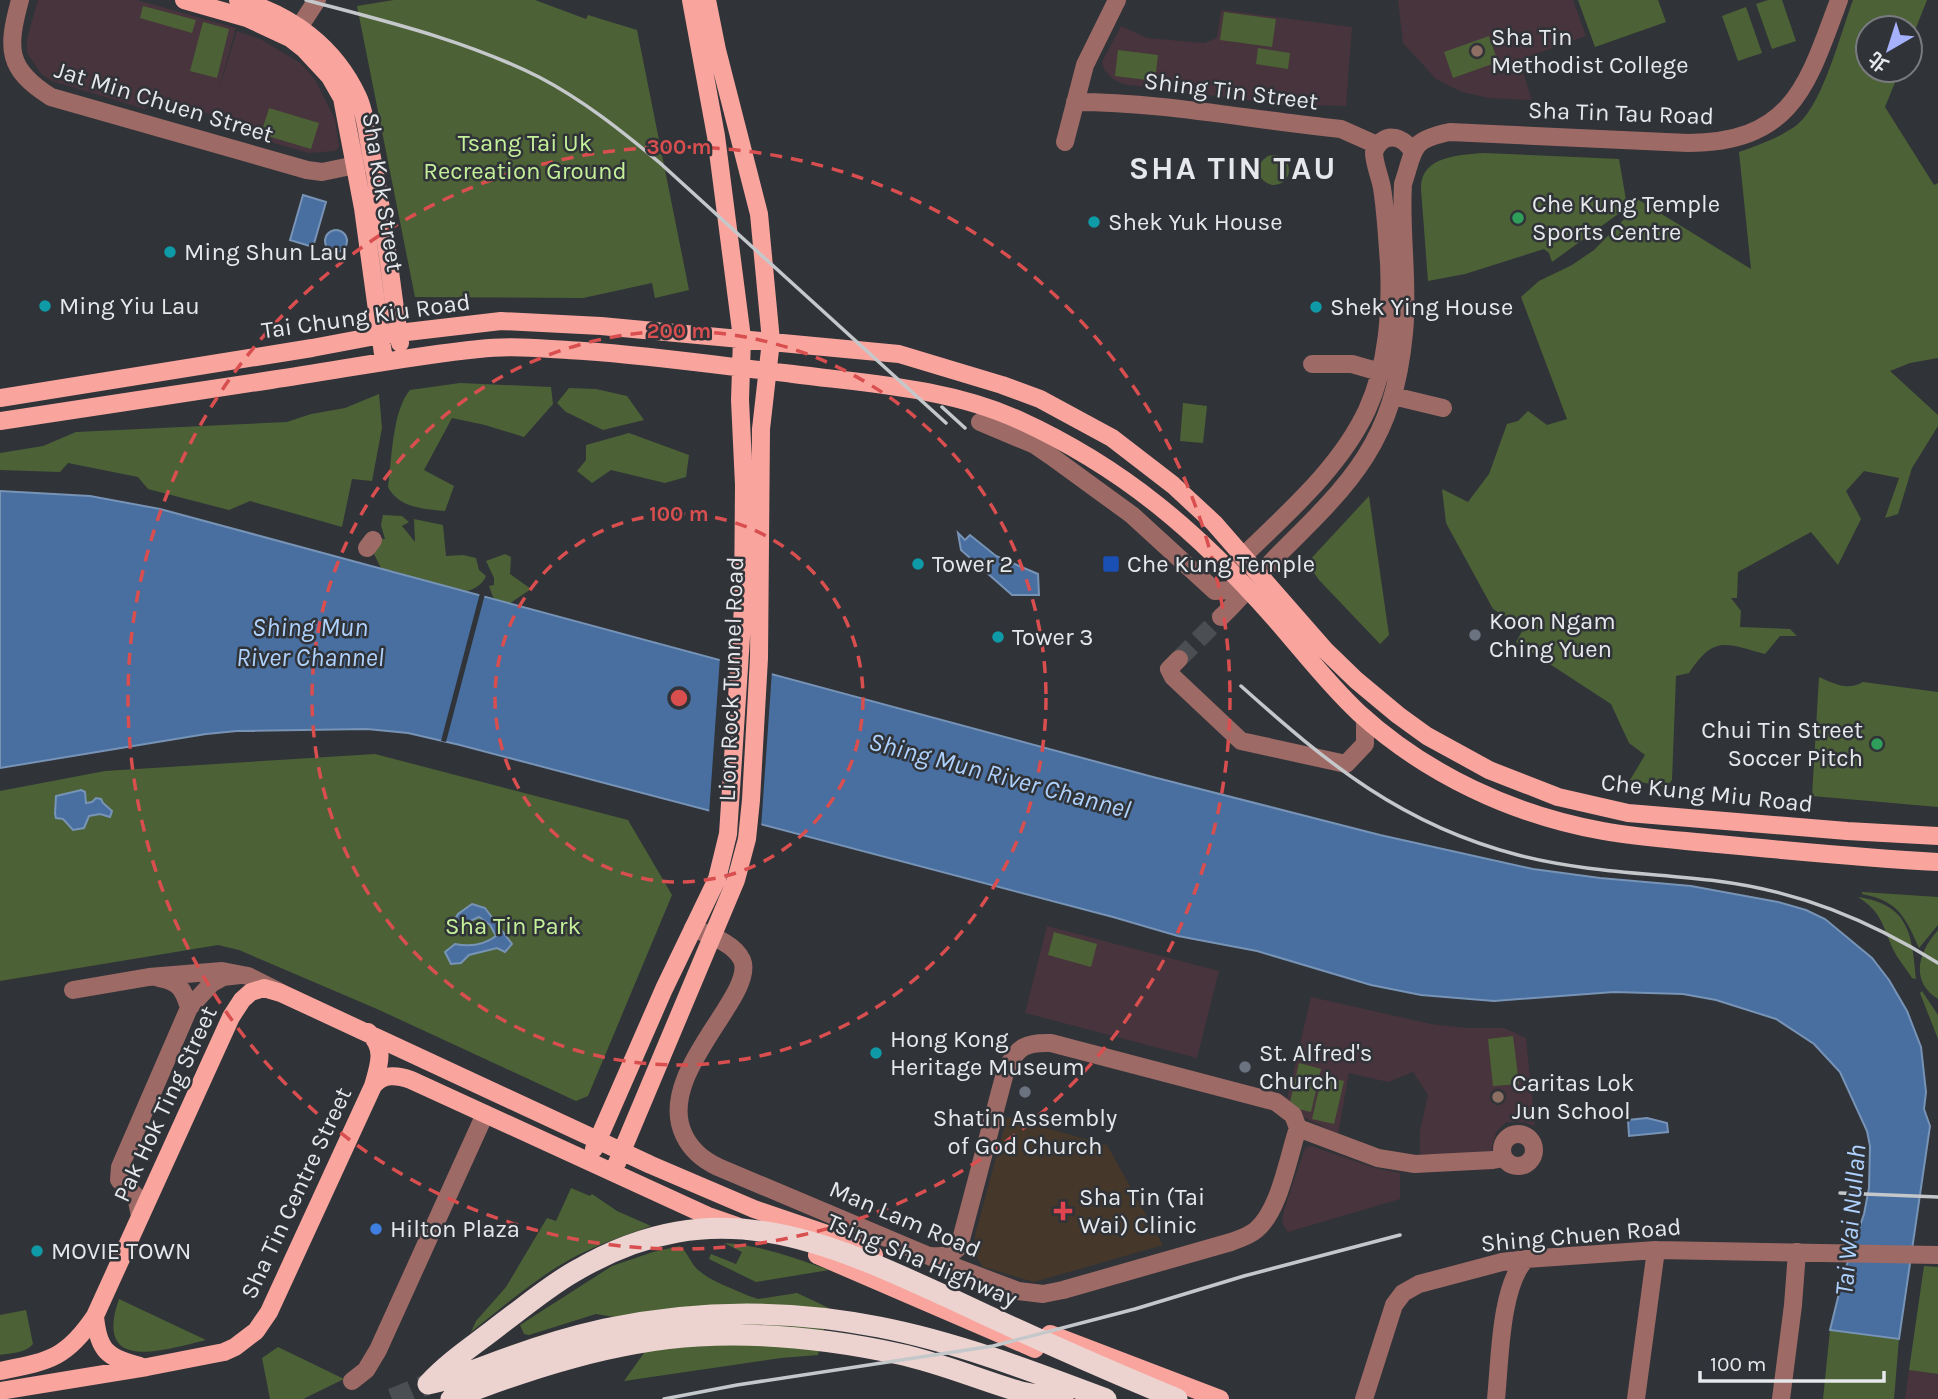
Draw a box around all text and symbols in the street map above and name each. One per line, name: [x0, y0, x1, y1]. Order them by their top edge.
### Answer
north arrow: [1854, 14, 1924, 84]
place label: Sha Tin Methodist College: [1491, 23, 1688, 79]
marker: Sha Tin Methodist College: [1469, 43, 1485, 59]
text: 北: [1865, 47, 1893, 76]
street label: Jat Min Chuen Street: [51, 55, 277, 149]
street label: Shing Tin Street: [1142, 66, 1320, 116]
street label: Sha Tin Tau Road: [1528, 96, 1714, 130]
street label: Sha Kok Street: [357, 110, 409, 274]
park label: Tsang Tai Uk Recreation Ground: [423, 129, 627, 185]
text: 300 m: [647, 135, 711, 159]
district label: SHA TIN TAU: [1129, 150, 1337, 187]
place label: Che Kung Temple Sports Centre: [1532, 190, 1720, 246]
place label: Shek Yuk House: [1108, 208, 1282, 236]
marker: Che Kung Temple Sports Centre: [1510, 210, 1526, 226]
marker: Shek Yuk House: [1086, 214, 1102, 230]
place label: Ming Shun Lau: [184, 238, 348, 266]
marker: Ming Shun Lau: [162, 244, 178, 260]
street label: Tai Chung Kiu Road: [260, 287, 472, 345]
place label: Ming Yiu Lau: [59, 292, 200, 320]
place label: Shek Ying House: [1330, 293, 1513, 321]
marker: Ming Yiu Lau: [37, 298, 53, 314]
marker: Shek Ying House: [1308, 299, 1324, 315]
text: 200 m: [647, 319, 711, 343]
text: 100 m: [649, 502, 709, 526]
place label: Tower 2: [932, 550, 1013, 578]
place label: Che Kung Temple: [1127, 550, 1315, 578]
marker: Che Kung Temple: [1101, 554, 1121, 574]
street label: Lion Rock Tunnel Road: [713, 556, 749, 802]
marker: Tower 2: [910, 556, 926, 572]
place label: Koon Ngam Ching Yuen: [1489, 607, 1616, 663]
water label: Shing Mun River Channel: [236, 612, 384, 673]
place label: Tower 3: [1012, 623, 1094, 651]
marker: Koon Ngam Ching Yuen: [1467, 627, 1483, 643]
marker: Tower 3: [990, 629, 1006, 645]
centre of rings: [667, 686, 691, 710]
place label: Chui Tin Street Soccer Pitch: [1701, 716, 1863, 772]
water label: Shing Mun River Channel: [865, 726, 1134, 825]
marker: Chui Tin Street Soccer Pitch: [1869, 736, 1885, 752]
street label: Che Kung Miu Road: [1600, 768, 1814, 818]
park label: Sha Tin Park: [445, 912, 581, 940]
street label: Pak Hok Ting Street: [107, 1002, 223, 1206]
place label: Hong Kong Heritage Museum: [890, 1025, 1085, 1081]
place label: St. Alfred's Church: [1259, 1039, 1372, 1095]
marker: Hong Kong Heritage Museum: [868, 1045, 884, 1061]
marker: St. Alfred's Church: [1237, 1059, 1253, 1075]
place label: Caritas Lok Jun School: [1512, 1069, 1634, 1125]
street label: Sha Tin Centre Street: [235, 1083, 357, 1303]
marker: Shatin Assembly of God Church: [1017, 1084, 1033, 1100]
marker: Caritas Lok Jun School: [1490, 1089, 1506, 1105]
place label: Shatin Assembly of God Church: [933, 1104, 1117, 1160]
water label: Tai Wai Nullah: [1828, 1143, 1873, 1297]
street label: Man Lam Road: [825, 1175, 985, 1263]
place label: Sha Tin (Tai Wai) Clinic: [1079, 1183, 1205, 1239]
marker: Sha Tin (Tai Wai) Clinic: [1053, 1201, 1073, 1221]
street label: Tsing Sha Highway: [823, 1207, 1021, 1313]
street label: Shing Chuen Road: [1479, 1212, 1683, 1258]
place label: Hilton Plaza: [390, 1215, 520, 1243]
marker: Hilton Plaza: [368, 1221, 384, 1237]
place label: MOVIE TOWN: [51, 1237, 191, 1265]
marker: MOVIE TOWN: [29, 1243, 45, 1259]
scale bar: [1700, 1340, 1884, 1384]
text: 100 m: [1710, 1352, 1767, 1376]

